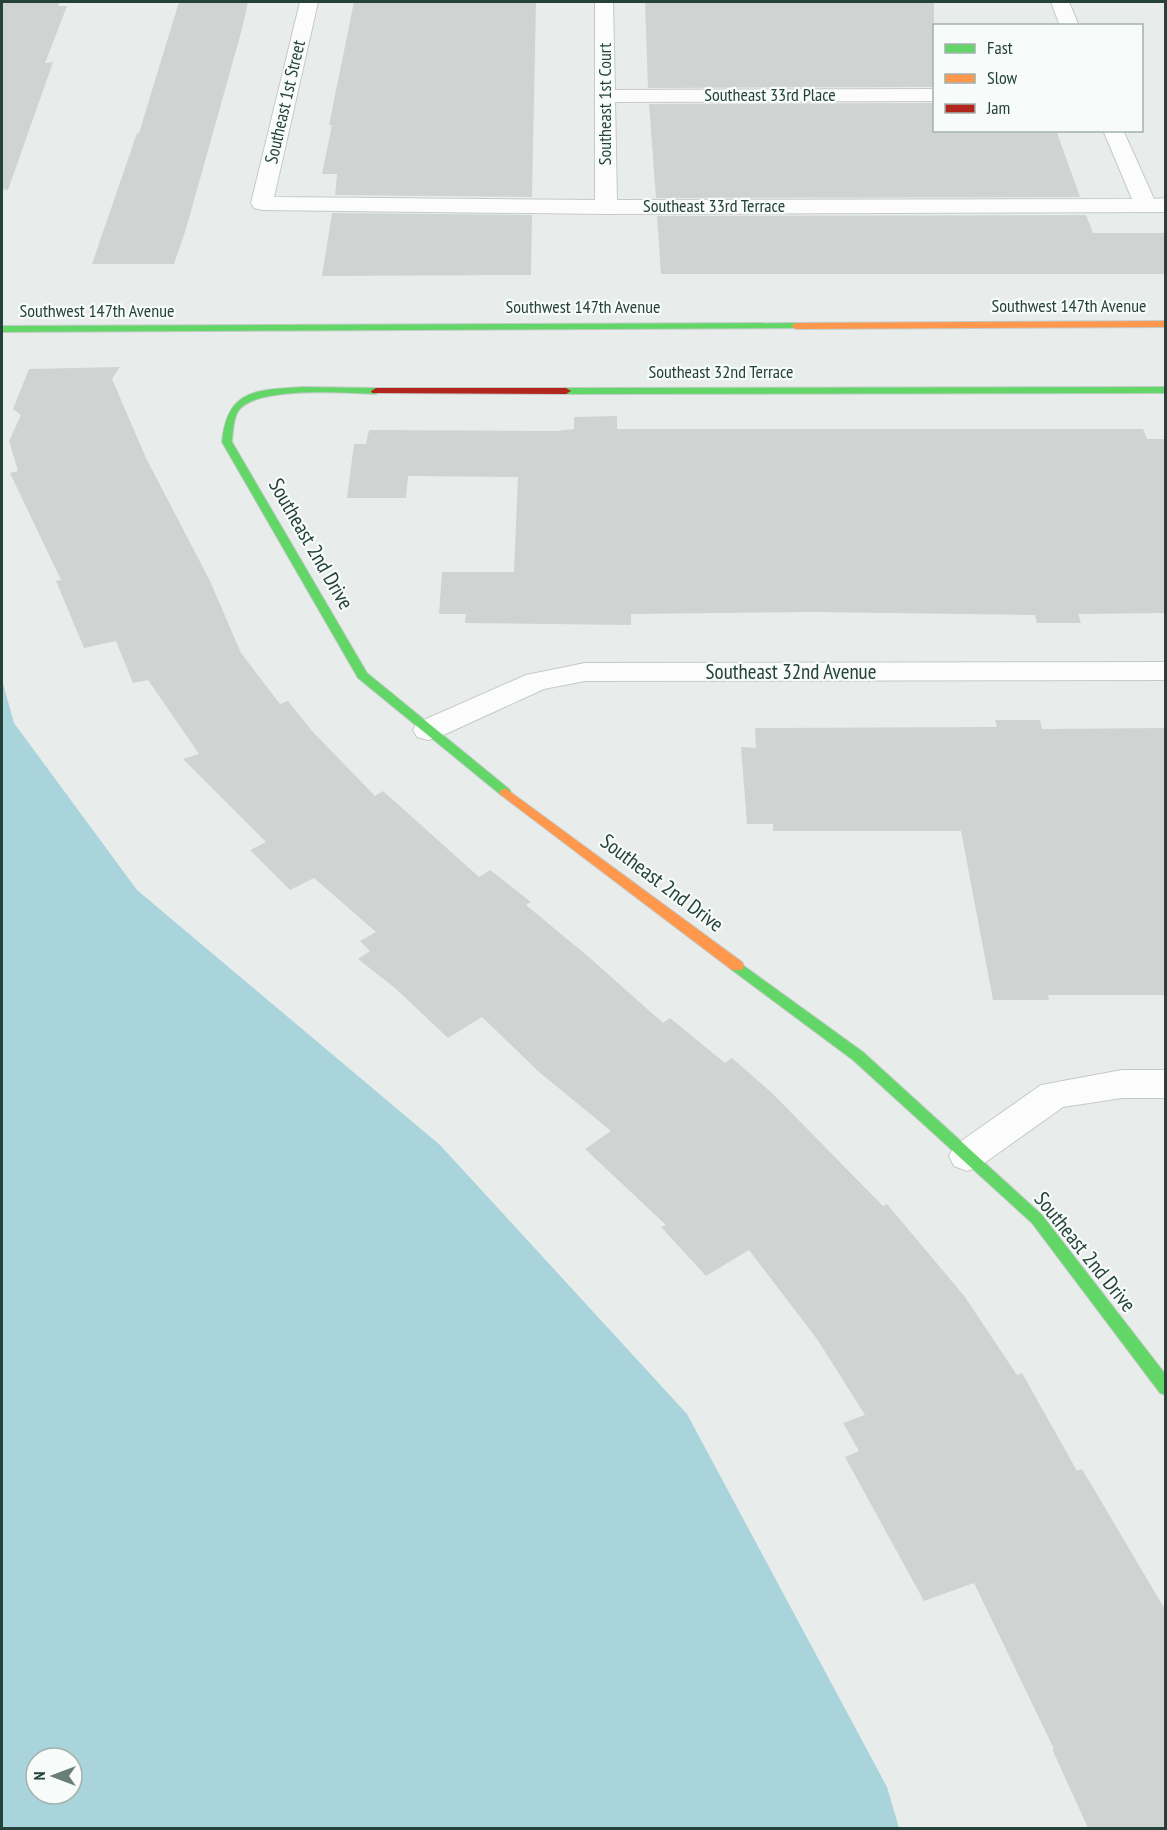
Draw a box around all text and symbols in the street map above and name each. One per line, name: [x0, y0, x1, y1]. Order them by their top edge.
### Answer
legend: [933, 24, 1143, 132]
text: Fast: [987, 36, 1013, 59]
street label: Southeast 1st Street: [259, 38, 310, 166]
street label: Southeast 1st Court: [593, 43, 616, 165]
text: Slow: [987, 66, 1018, 89]
street label: Southeast 33rd Place: [704, 83, 836, 106]
text: Jam: [986, 96, 1010, 119]
street label: Southeast 33rd Terrace: [643, 194, 785, 217]
street label: Southwest 147th Avenue: [992, 294, 1146, 317]
street label: Southwest 147th Avenue: [506, 295, 660, 318]
street label: Southwest 147th Avenue: [20, 299, 174, 322]
street label: Southeast 32nd Terrace: [648, 360, 794, 383]
street label: Southeast 2nd Drive: [263, 473, 360, 614]
street label: Southeast 32nd Avenue: [706, 658, 876, 685]
street label: Southeast 2nd Drive: [595, 828, 729, 938]
street label: Southeast 2nd Drive: [1029, 1186, 1142, 1317]
north arrow: [24, 1746, 84, 1806]
text: N: [29, 1772, 49, 1780]

